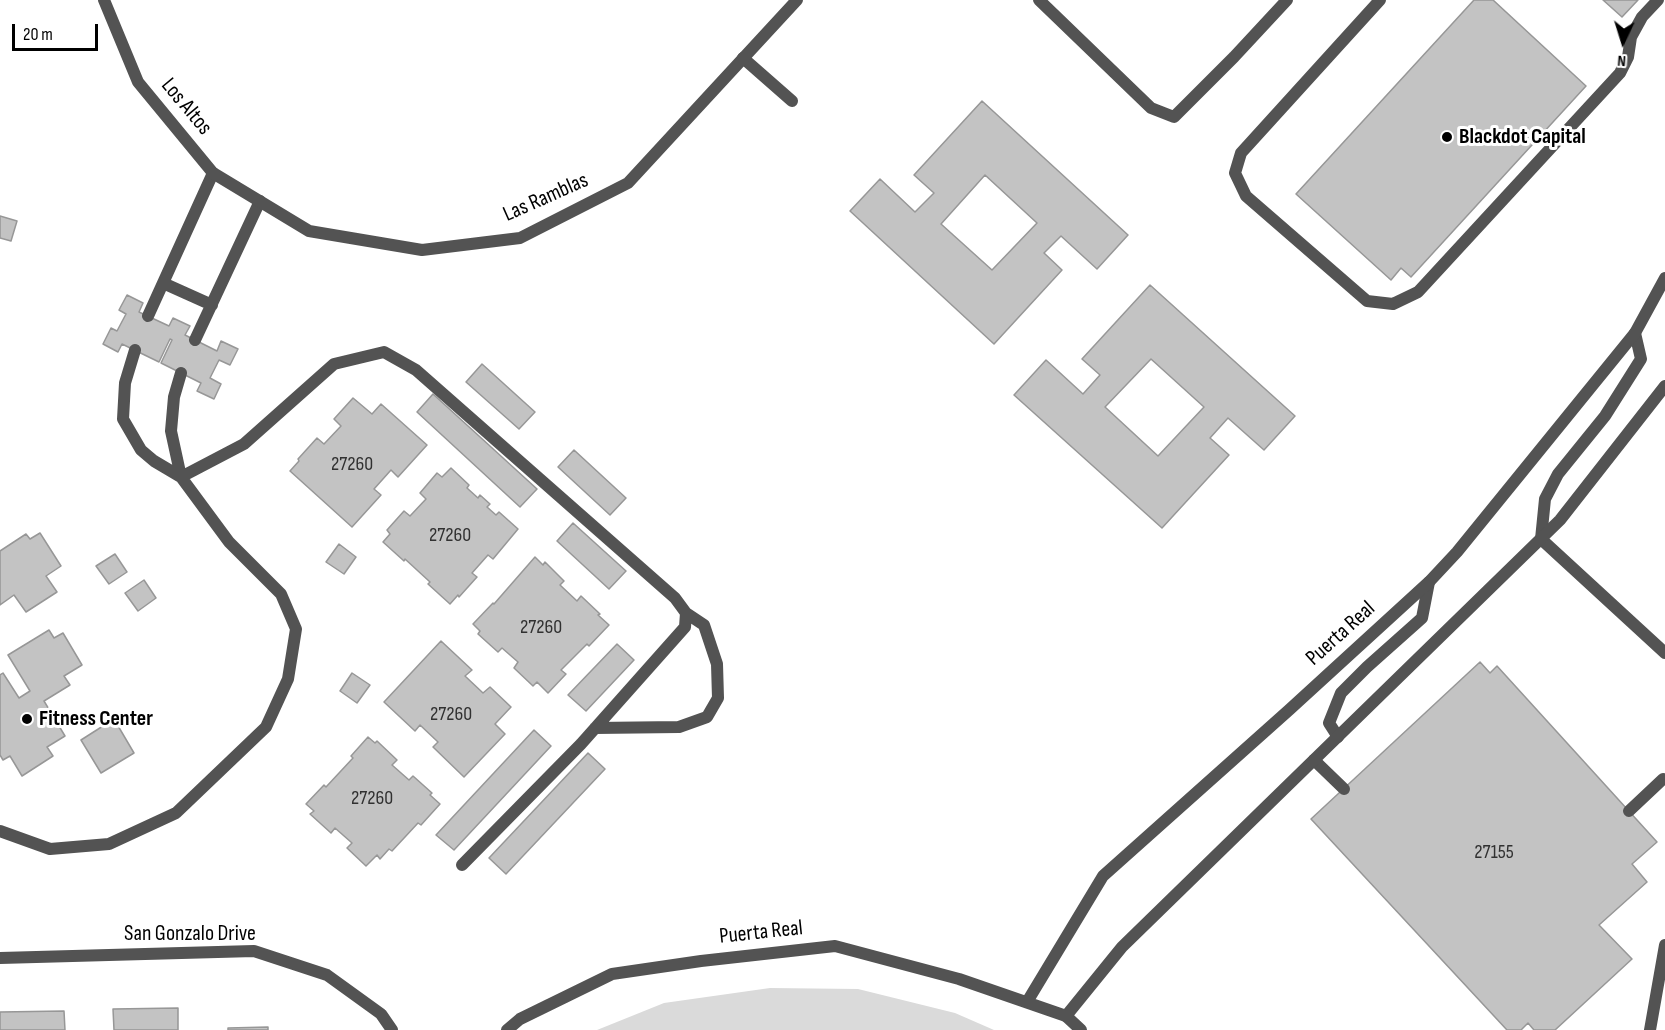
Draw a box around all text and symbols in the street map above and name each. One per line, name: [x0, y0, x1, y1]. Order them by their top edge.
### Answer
scale bar: [15, 12, 100, 50]
north arrow: [1593, 12, 1653, 72]
text: 20 m: [23, 24, 53, 45]
text: N: [1617, 51, 1627, 70]
street label: Los Altos: [155, 73, 217, 141]
place label: Blackdot Capital: [1459, 124, 1586, 150]
marker: Blackdot Capital: [1440, 130, 1454, 144]
street label: Las Ramblas: [499, 168, 593, 228]
house number: 27260: [331, 453, 373, 477]
house number: 27260: [429, 524, 471, 548]
street label: Puerta Real: [1301, 596, 1381, 672]
house number: 27260: [520, 616, 562, 640]
house number: 27260: [430, 703, 472, 727]
place label: Fitness Center: [39, 706, 153, 732]
marker: Fitness Center: [20, 712, 34, 726]
house number: 27260: [351, 787, 393, 811]
house number: 27155: [1474, 841, 1514, 865]
street label: Puerta Real: [718, 915, 804, 951]
street label: San Gonzalo Drive: [124, 921, 256, 947]

